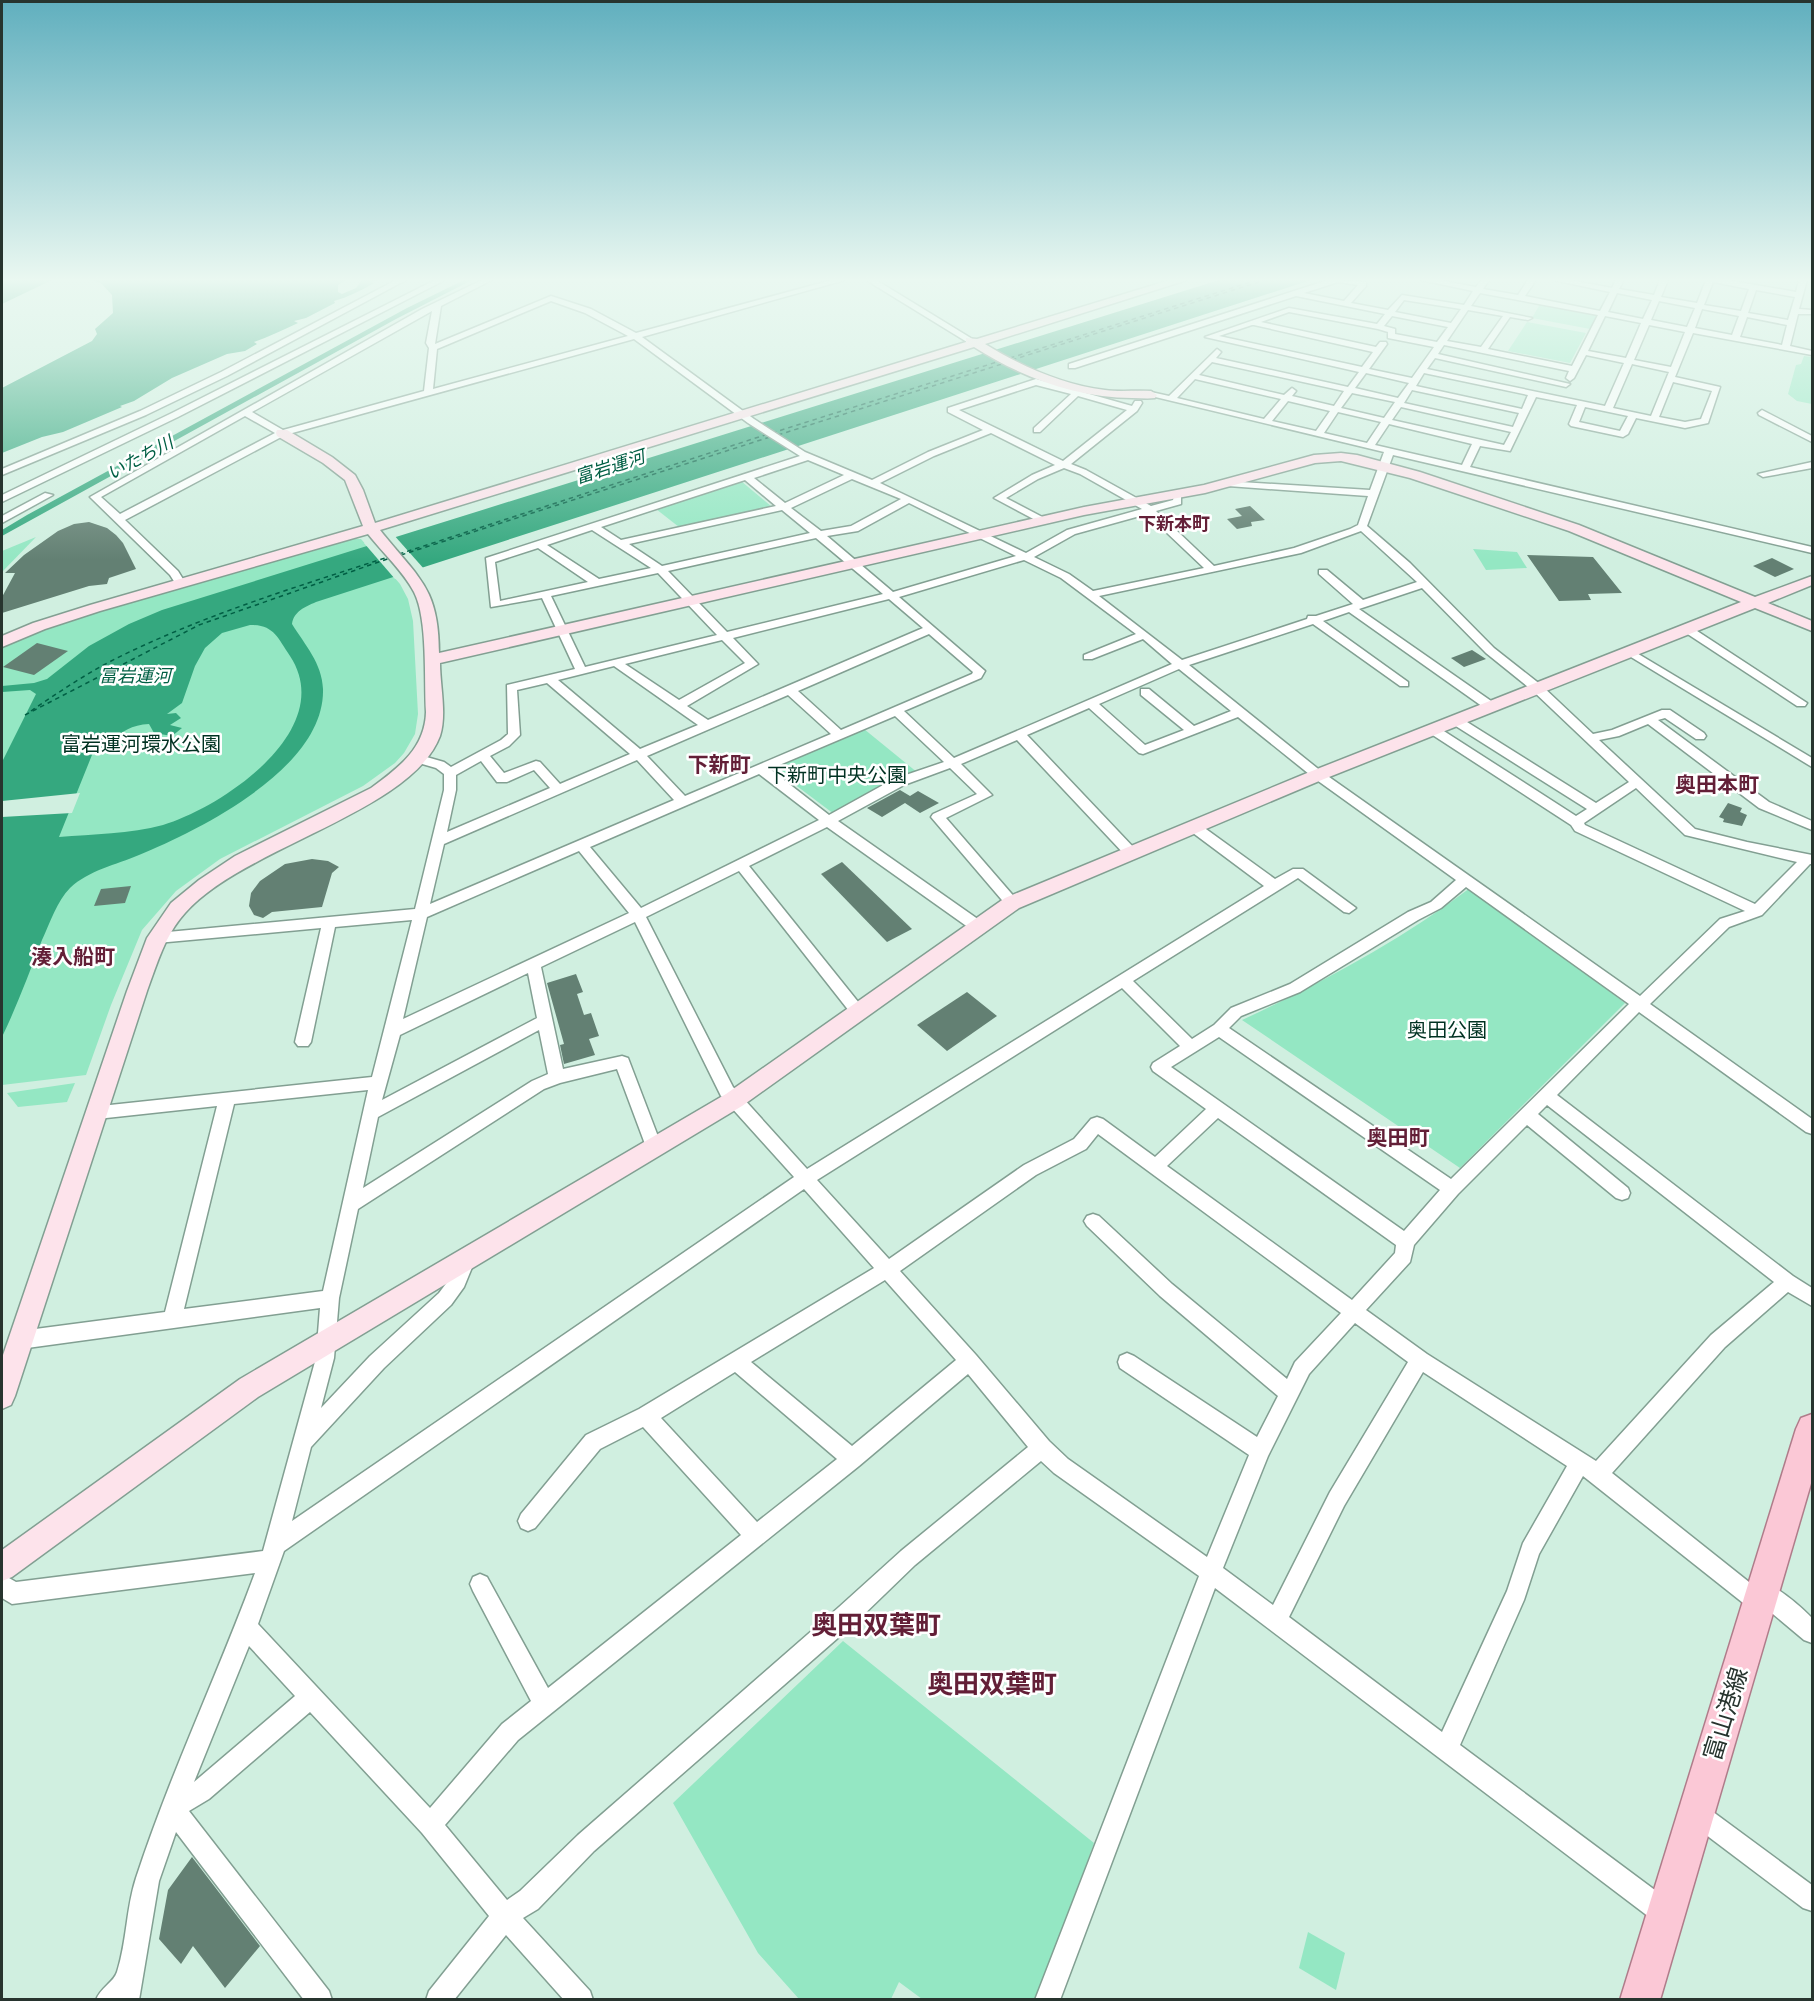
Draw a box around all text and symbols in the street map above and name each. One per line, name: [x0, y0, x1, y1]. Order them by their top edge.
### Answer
water label: いたち川: [103, 430, 179, 485]
water label: 富岩運河: [572, 444, 650, 489]
district label: 下新本町: [1138, 513, 1210, 535]
water label: 富岩運河: [99, 665, 174, 687]
park label: 富岩運河環水公園: [61, 732, 221, 756]
district label: 下新町: [688, 752, 751, 778]
park label: 下新町中央公園: [767, 763, 907, 787]
district label: 奥田本町: [1675, 772, 1759, 798]
district label: 湊入船町: [31, 944, 115, 970]
park label: 奥田公園: [1407, 1018, 1487, 1042]
district label: 奥田町: [1367, 1125, 1430, 1151]
district label: 奥田双葉町: [811, 1610, 941, 1641]
street label: 富山港線: [1699, 1664, 1753, 1764]
district label: 奥田双葉町: [927, 1669, 1057, 1700]

